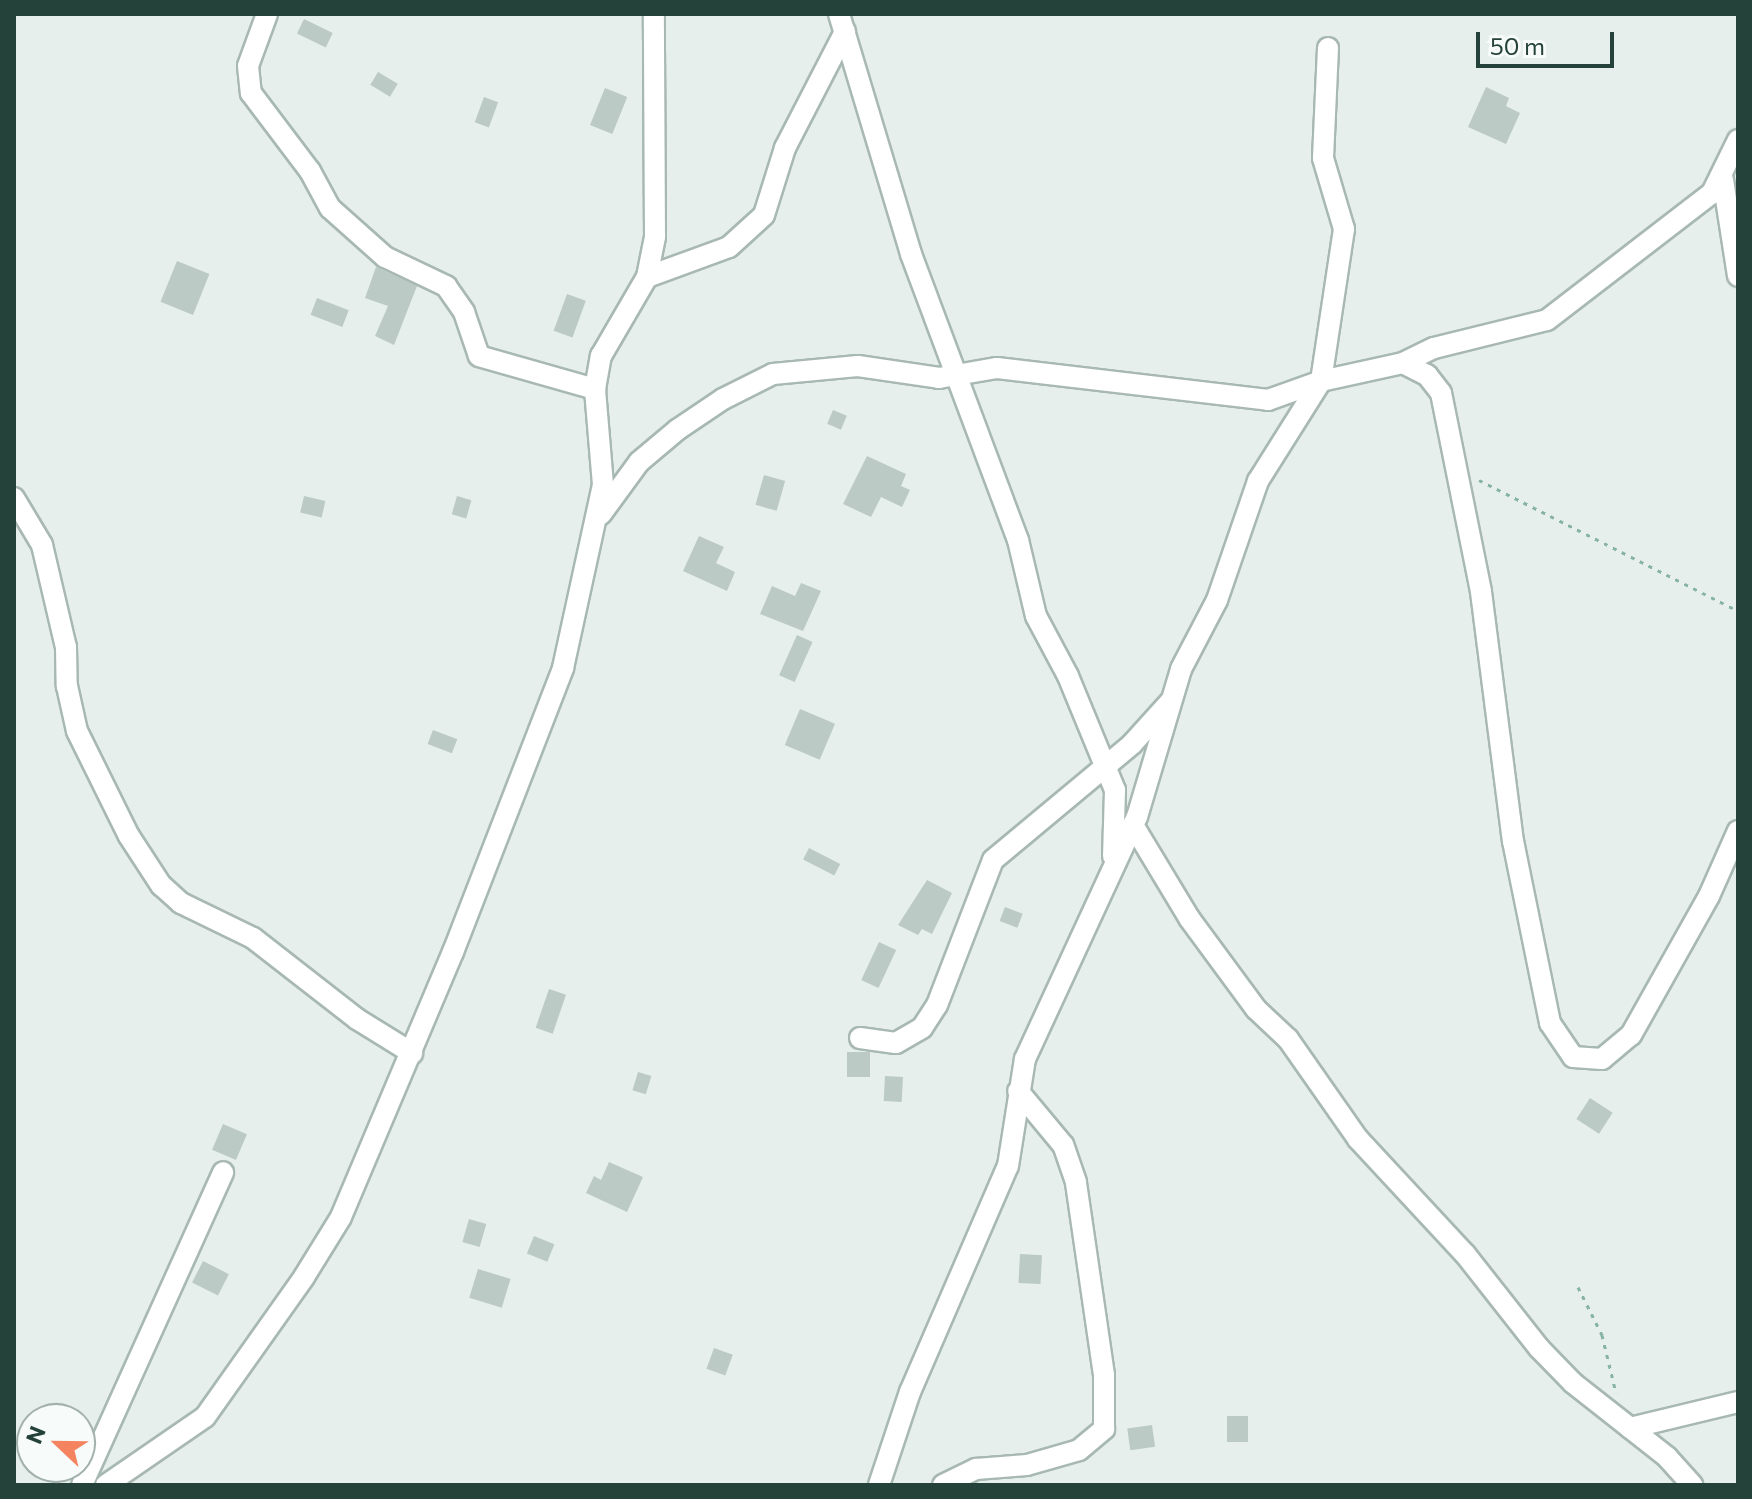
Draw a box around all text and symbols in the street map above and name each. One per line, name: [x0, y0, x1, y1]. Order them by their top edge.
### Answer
scale bar: [1480, 16, 1618, 66]
text: 50 m: [1490, 31, 1545, 60]
north arrow: [16, 1403, 96, 1483]
text: N: [20, 1422, 51, 1447]

